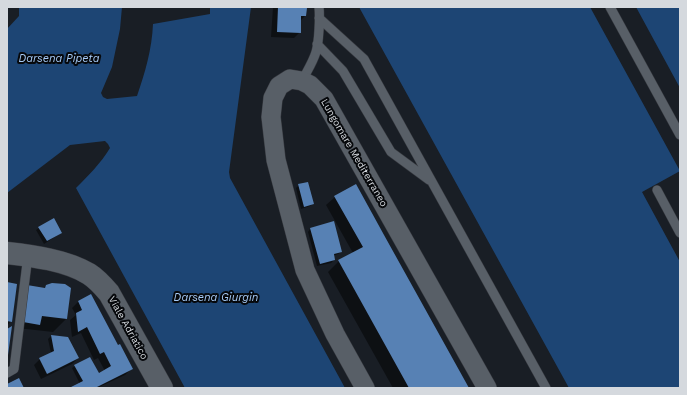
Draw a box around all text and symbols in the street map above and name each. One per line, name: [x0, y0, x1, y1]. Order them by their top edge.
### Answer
water label: Darsena Pipeta: [19, 52, 99, 66]
street label: Lungomare Mediterraneo: [318, 97, 390, 209]
water label: Darsena Giurgin: [174, 291, 258, 305]
street label: Viale Adriatico: [106, 294, 150, 362]

